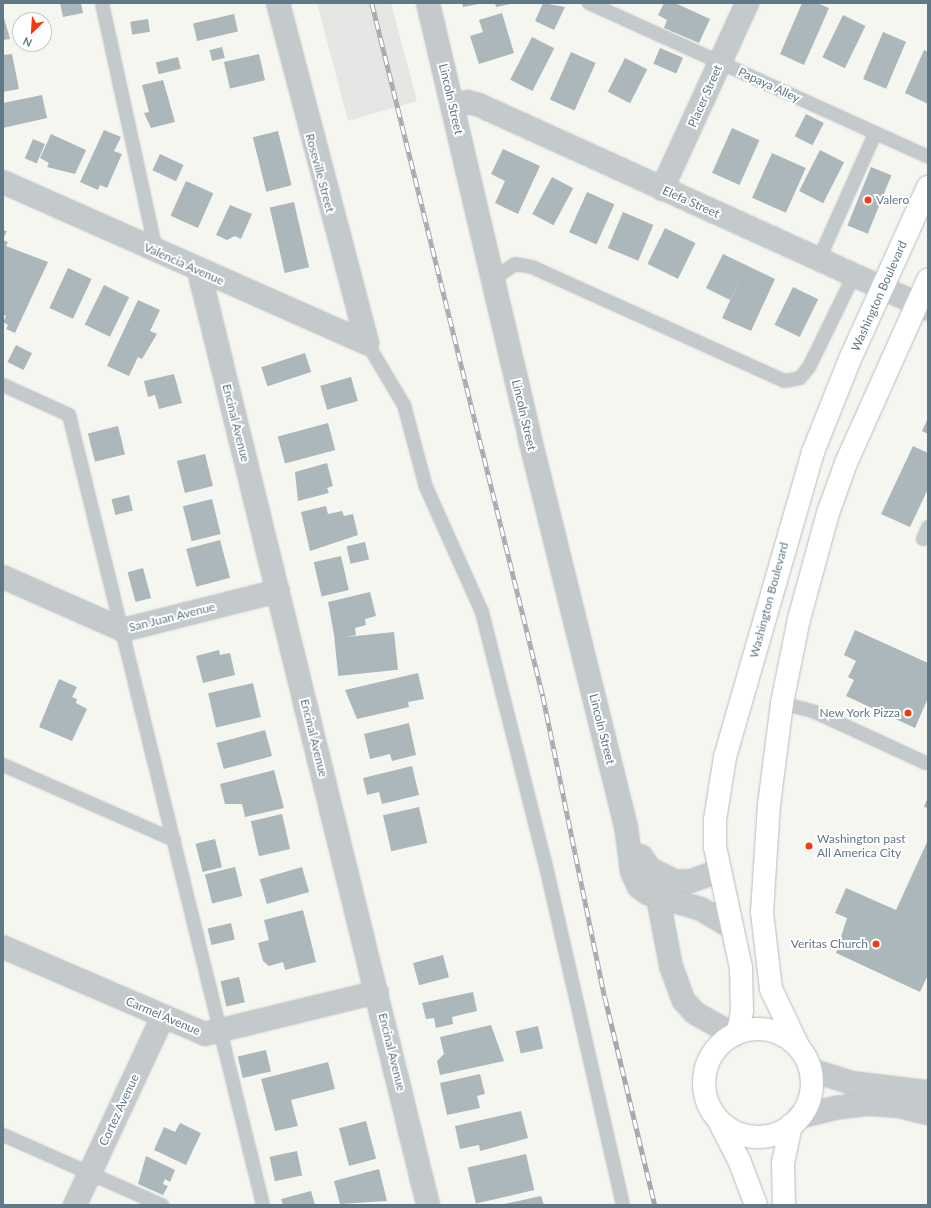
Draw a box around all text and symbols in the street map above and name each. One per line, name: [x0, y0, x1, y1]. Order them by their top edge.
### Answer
north arrow: [12, 12, 52, 52]
text: N: [21, 35, 34, 50]
street label: Lincoln Street: [436, 62, 466, 136]
street label: Placer Street: [685, 62, 725, 130]
street label: Papaya Alley: [736, 64, 802, 106]
street label: Roseville Street: [303, 132, 337, 214]
street label: Elefa Street: [660, 183, 722, 221]
place label: Valero: [876, 193, 909, 207]
marker: Valero: [863, 195, 873, 205]
street label: Washington Boulevard: [848, 239, 910, 353]
street label: Valencia Avenue: [142, 240, 226, 288]
street label: Lincoln Street: [509, 378, 539, 452]
street label: Encinal Avenue: [219, 382, 253, 464]
street label: Washington Boulevard: [747, 540, 791, 660]
street label: San Juan Avenue: [127, 599, 217, 635]
street label: Lincoln Street: [586, 692, 618, 766]
street label: Encinal Avenue: [297, 697, 331, 779]
place label: New York Pizza: [819, 706, 900, 720]
marker: New York Pizza: [903, 708, 913, 718]
place label: Washington past All America City: [817, 832, 905, 860]
marker: Washington past All America City: [804, 841, 814, 851]
place label: Veritas Church: [791, 937, 868, 951]
marker: Veritas Church: [871, 939, 881, 949]
street label: Carmel Avenue: [123, 994, 203, 1038]
street label: Encinal Avenue: [375, 1011, 409, 1093]
street label: Cortez Avenue: [96, 1072, 142, 1148]

